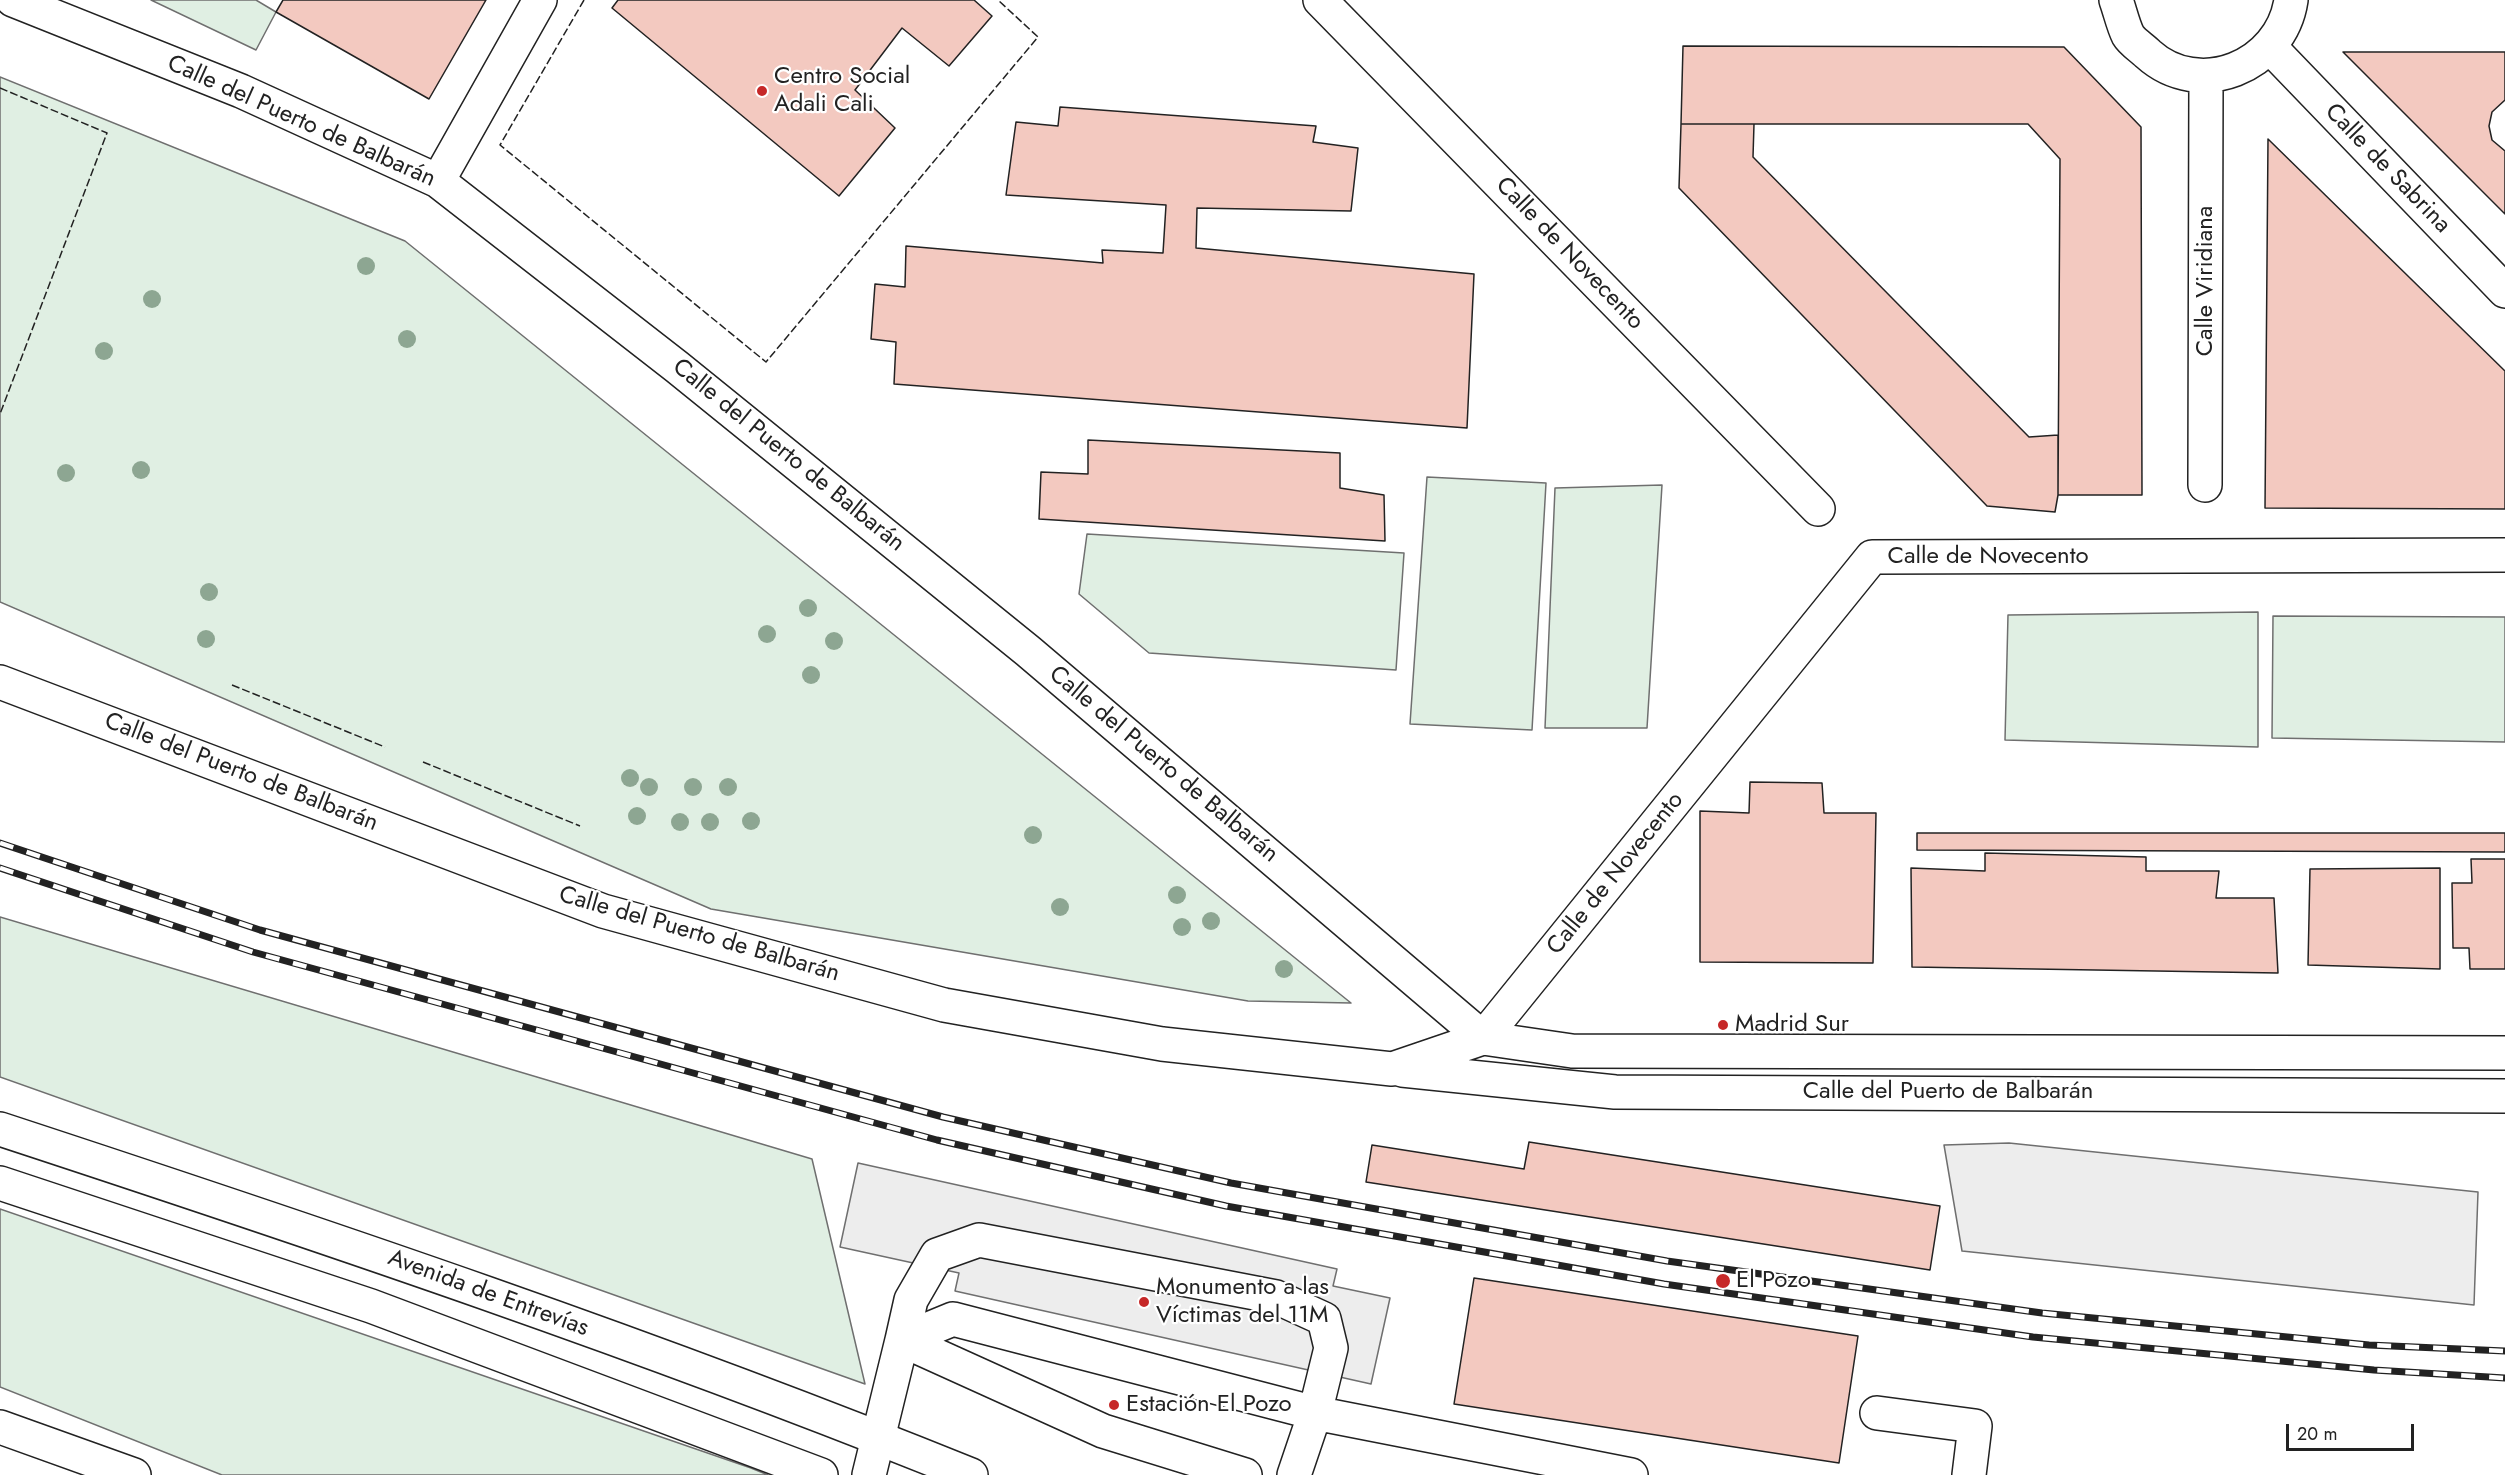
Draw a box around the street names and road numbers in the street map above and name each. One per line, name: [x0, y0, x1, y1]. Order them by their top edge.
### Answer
street label: Calle del Puerto de Balbarán: [162, 50, 440, 194]
street label: Calle de Sabrina: [2318, 98, 2456, 240]
street label: Calle de Novecento: [1489, 172, 1649, 336]
street label: Calle Viridiana: [2192, 206, 2220, 356]
street label: Calle del Puerto de Balbarán: [666, 353, 910, 559]
street label: Calle de Novecento: [1887, 543, 2089, 571]
street label: Calle del Puerto de Balbarán: [1042, 661, 1284, 869]
street label: Calle del Puerto de Balbarán: [100, 707, 382, 839]
street label: Calle de Novecento: [1542, 787, 1690, 961]
street label: Calle del Puerto de Balbarán: [555, 881, 843, 989]
street label: Calle del Puerto de Balbarán: [1803, 1078, 2093, 1106]
street label: Avenida de Entrevías: [384, 1244, 592, 1344]

